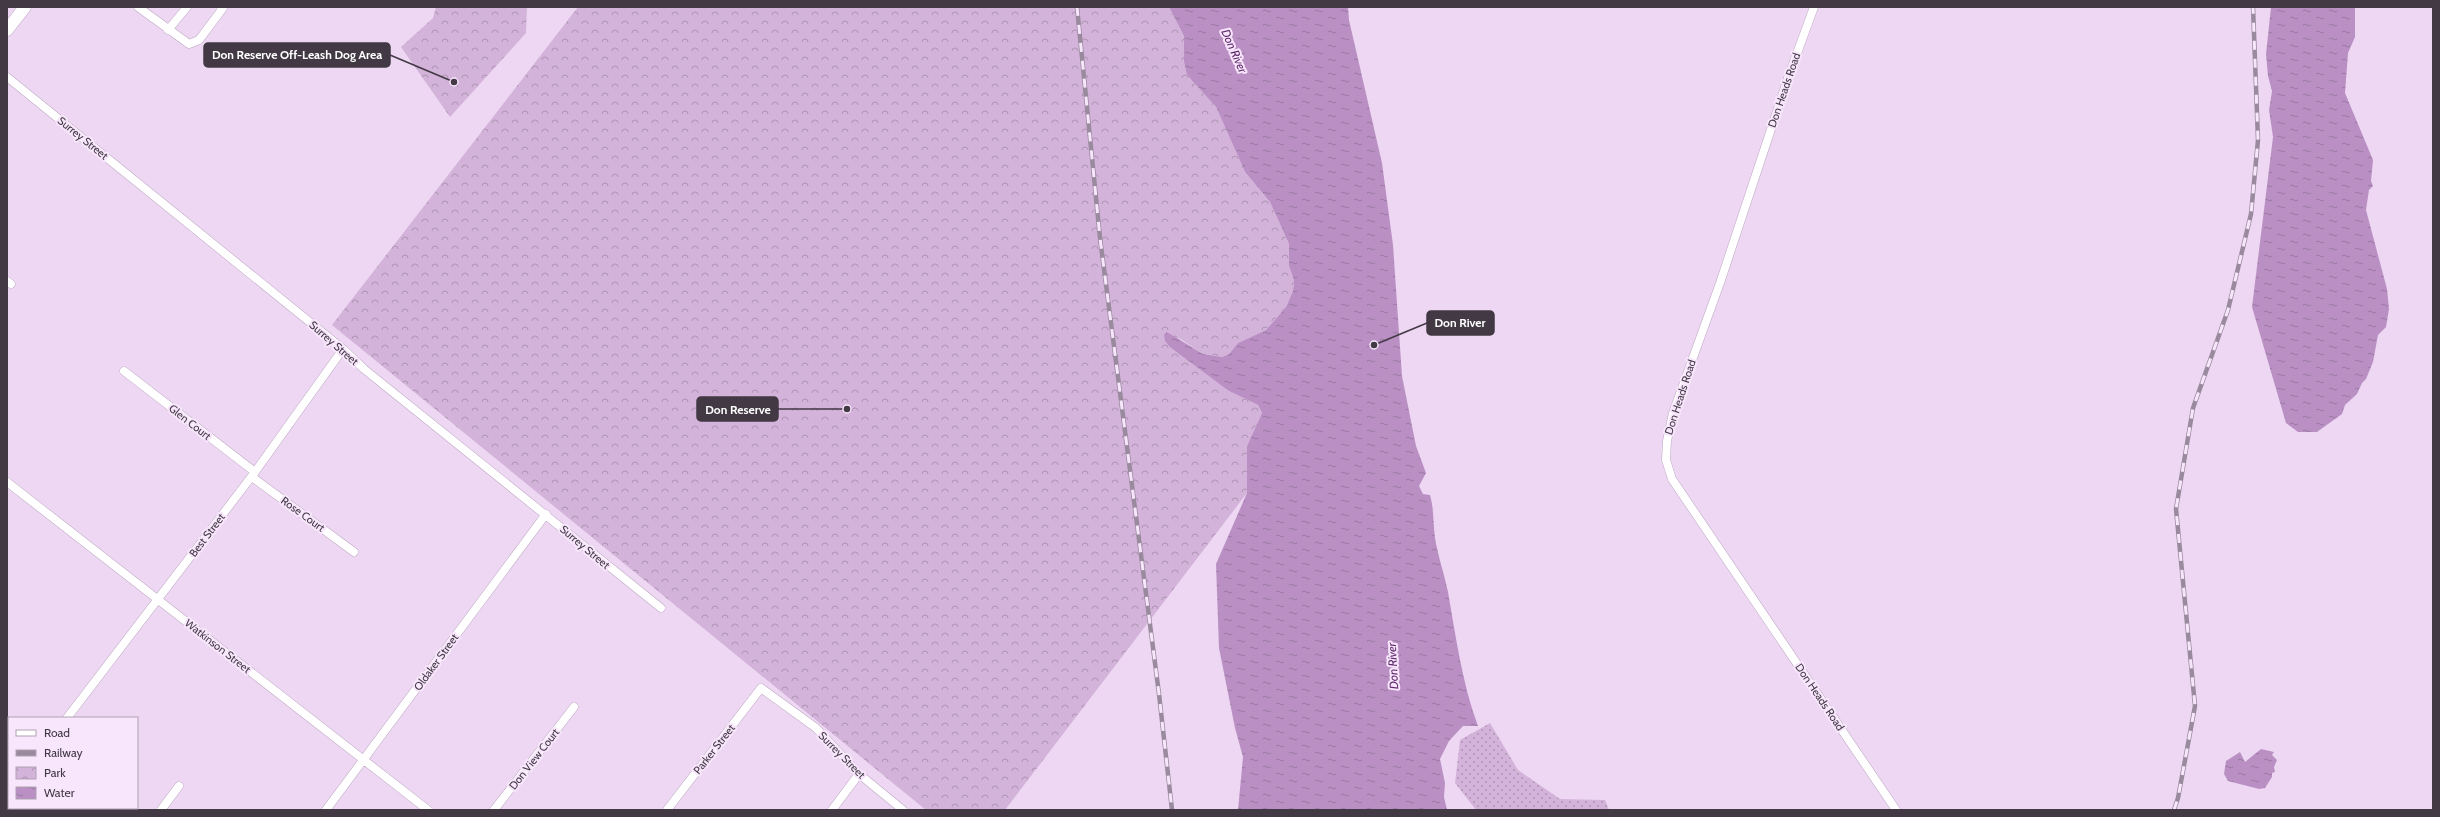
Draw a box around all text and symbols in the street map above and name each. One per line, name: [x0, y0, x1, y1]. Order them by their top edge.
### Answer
water label: Don River: [1218, 26, 1251, 76]
callout: Don Reserve Off-Leash Dog Area: [204, 43, 390, 67]
text: Don Reserve Off-Leash Dog Area: [212, 47, 382, 62]
street label: Don Heads Road: [1765, 51, 1803, 129]
street label: Surrey Street: [55, 113, 111, 163]
callout: Don River: [1427, 311, 1494, 335]
text: Don River: [1434, 315, 1486, 330]
street label: Surrey Street: [306, 318, 362, 368]
street label: Don Heads Road: [1661, 358, 1699, 436]
callout: Don Reserve: [697, 397, 778, 421]
street label: Glen Court: [166, 401, 214, 443]
text: Don Reserve: [705, 402, 771, 417]
street label: Rose Court: [278, 493, 328, 535]
street label: Best Street: [186, 510, 228, 560]
street label: Surrey Street: [557, 522, 613, 572]
street label: Watkinson Street: [182, 616, 254, 676]
street label: Oldaker Street: [411, 631, 461, 693]
water label: Don River: [1384, 641, 1401, 690]
street label: Don Heads Road: [1792, 661, 1848, 733]
legend: [8, 717, 138, 809]
street label: Parker Street: [690, 721, 738, 777]
text: Road: [44, 725, 70, 740]
street label: Don View Court: [506, 725, 562, 792]
street label: Surrey Street: [816, 729, 869, 782]
text: Railway: [44, 745, 82, 760]
text: Park: [44, 765, 66, 780]
text: Water: [44, 785, 75, 800]

